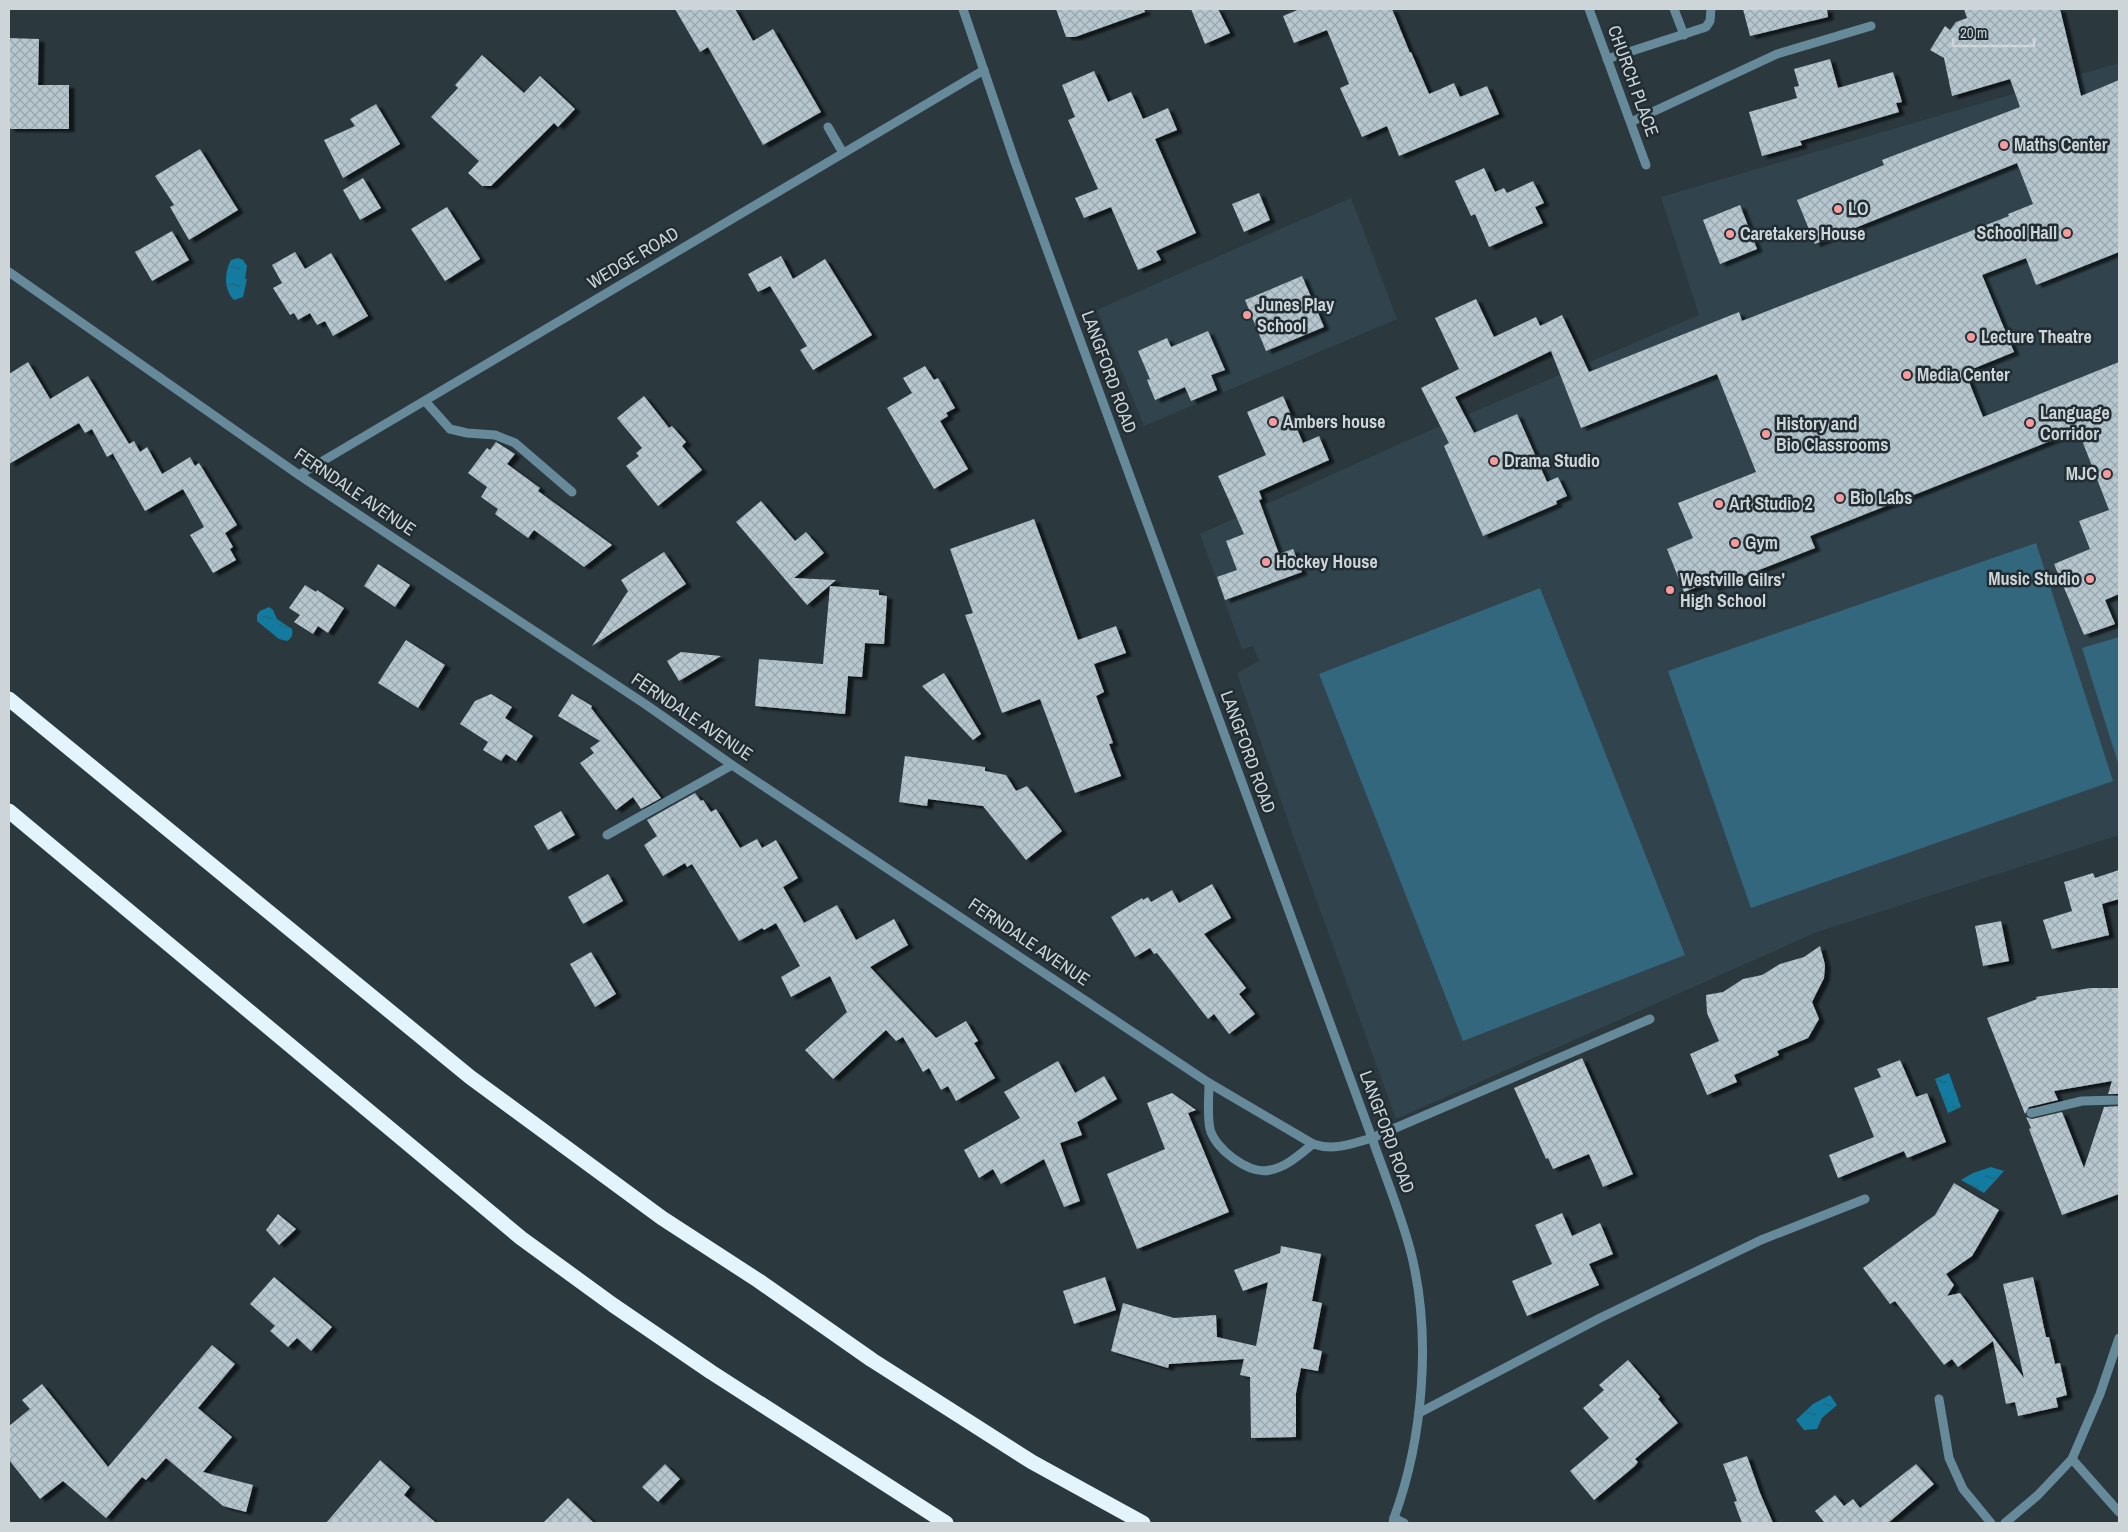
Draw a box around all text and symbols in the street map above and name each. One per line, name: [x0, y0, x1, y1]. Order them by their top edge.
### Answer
scale bar: [1953, 15, 2034, 47]
street label: CHURCH PLACE: [1602, 22, 1665, 140]
text: 20 m: [1960, 22, 1987, 43]
place label: Maths Center: [2014, 132, 2108, 157]
marker: Maths Center: [1998, 139, 2010, 151]
place label: LO: [1848, 196, 1869, 221]
marker: LO: [1832, 203, 1844, 215]
street label: WEDGE ROAD: [582, 220, 683, 295]
place label: School Hall: [1977, 220, 2057, 245]
place label: Caretakers House: [1740, 221, 1866, 246]
marker: School Hall: [2061, 227, 2073, 239]
marker: Caretakers House: [1724, 228, 1736, 240]
place label: Junes Play School: [1257, 292, 1335, 338]
street label: LANGFORD ROAD: [1076, 307, 1143, 437]
marker: Junes Play School: [1241, 309, 1253, 321]
place label: Lecture Theatre: [1981, 324, 2092, 349]
marker: Lecture Theatre: [1965, 331, 1977, 343]
place label: Media Center: [1917, 362, 2010, 387]
marker: Media Center: [1901, 369, 1913, 381]
place label: Language Corridor: [2040, 400, 2110, 446]
place label: Ambers house: [1283, 409, 1386, 434]
place label: History and Bio Classrooms: [1776, 411, 1888, 457]
marker: Ambers house: [1267, 416, 1279, 428]
marker: Language Corridor: [2024, 417, 2036, 429]
marker: History and Bio Classrooms: [1760, 428, 1772, 440]
street label: FERNDALE AVENUE: [290, 442, 421, 542]
place label: Drama Studio: [1504, 448, 1600, 473]
marker: Drama Studio: [1488, 455, 1500, 467]
place label: MJC: [2066, 461, 2097, 486]
marker: MJC: [2101, 468, 2113, 480]
place label: Bio Labs: [1850, 485, 1912, 510]
place label: Art Studio 2: [1729, 491, 1813, 516]
marker: Bio Labs: [1834, 492, 1846, 504]
marker: Art Studio 2: [1713, 498, 1725, 510]
place label: Gym: [1745, 530, 1778, 555]
marker: Gym: [1729, 537, 1741, 549]
place label: Hockey House: [1276, 549, 1378, 574]
marker: Hockey House: [1260, 556, 1272, 568]
place label: Music Studio: [1988, 566, 2080, 591]
place label: Westville Gilrs' High School: [1680, 567, 1785, 613]
marker: Music Studio: [2084, 573, 2096, 585]
marker: Westville Gilrs' High School: [1664, 584, 1676, 596]
street label: FERNDALE AVENUE: [627, 667, 758, 767]
street label: LANGFORD ROAD: [1215, 687, 1282, 817]
street label: FERNDALE AVENUE: [964, 892, 1095, 992]
street label: LANGFORD ROAD: [1354, 1067, 1421, 1197]

